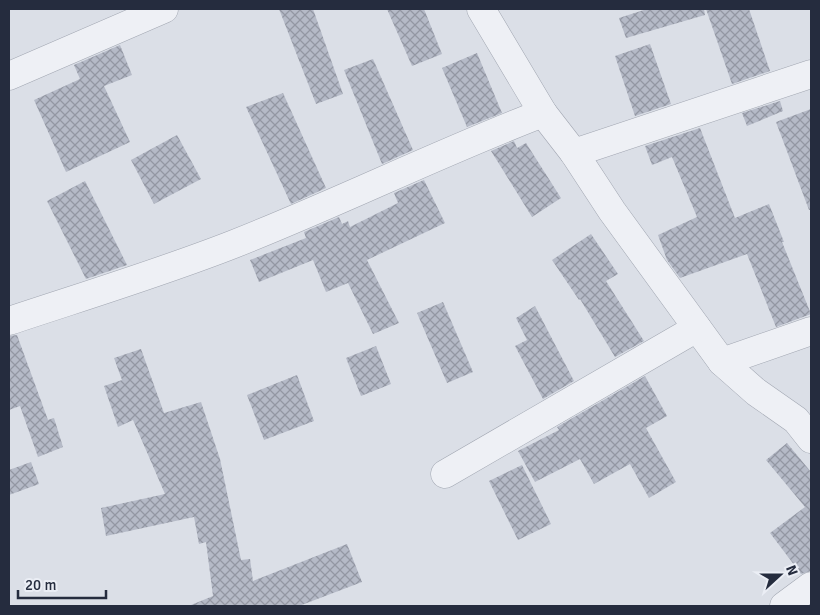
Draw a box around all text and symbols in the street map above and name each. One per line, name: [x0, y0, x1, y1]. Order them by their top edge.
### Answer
north arrow: [755, 550, 805, 600]
text: N: [782, 563, 801, 578]
scale bar: [18, 568, 105, 600]
text: 20 m: [25, 576, 56, 594]

